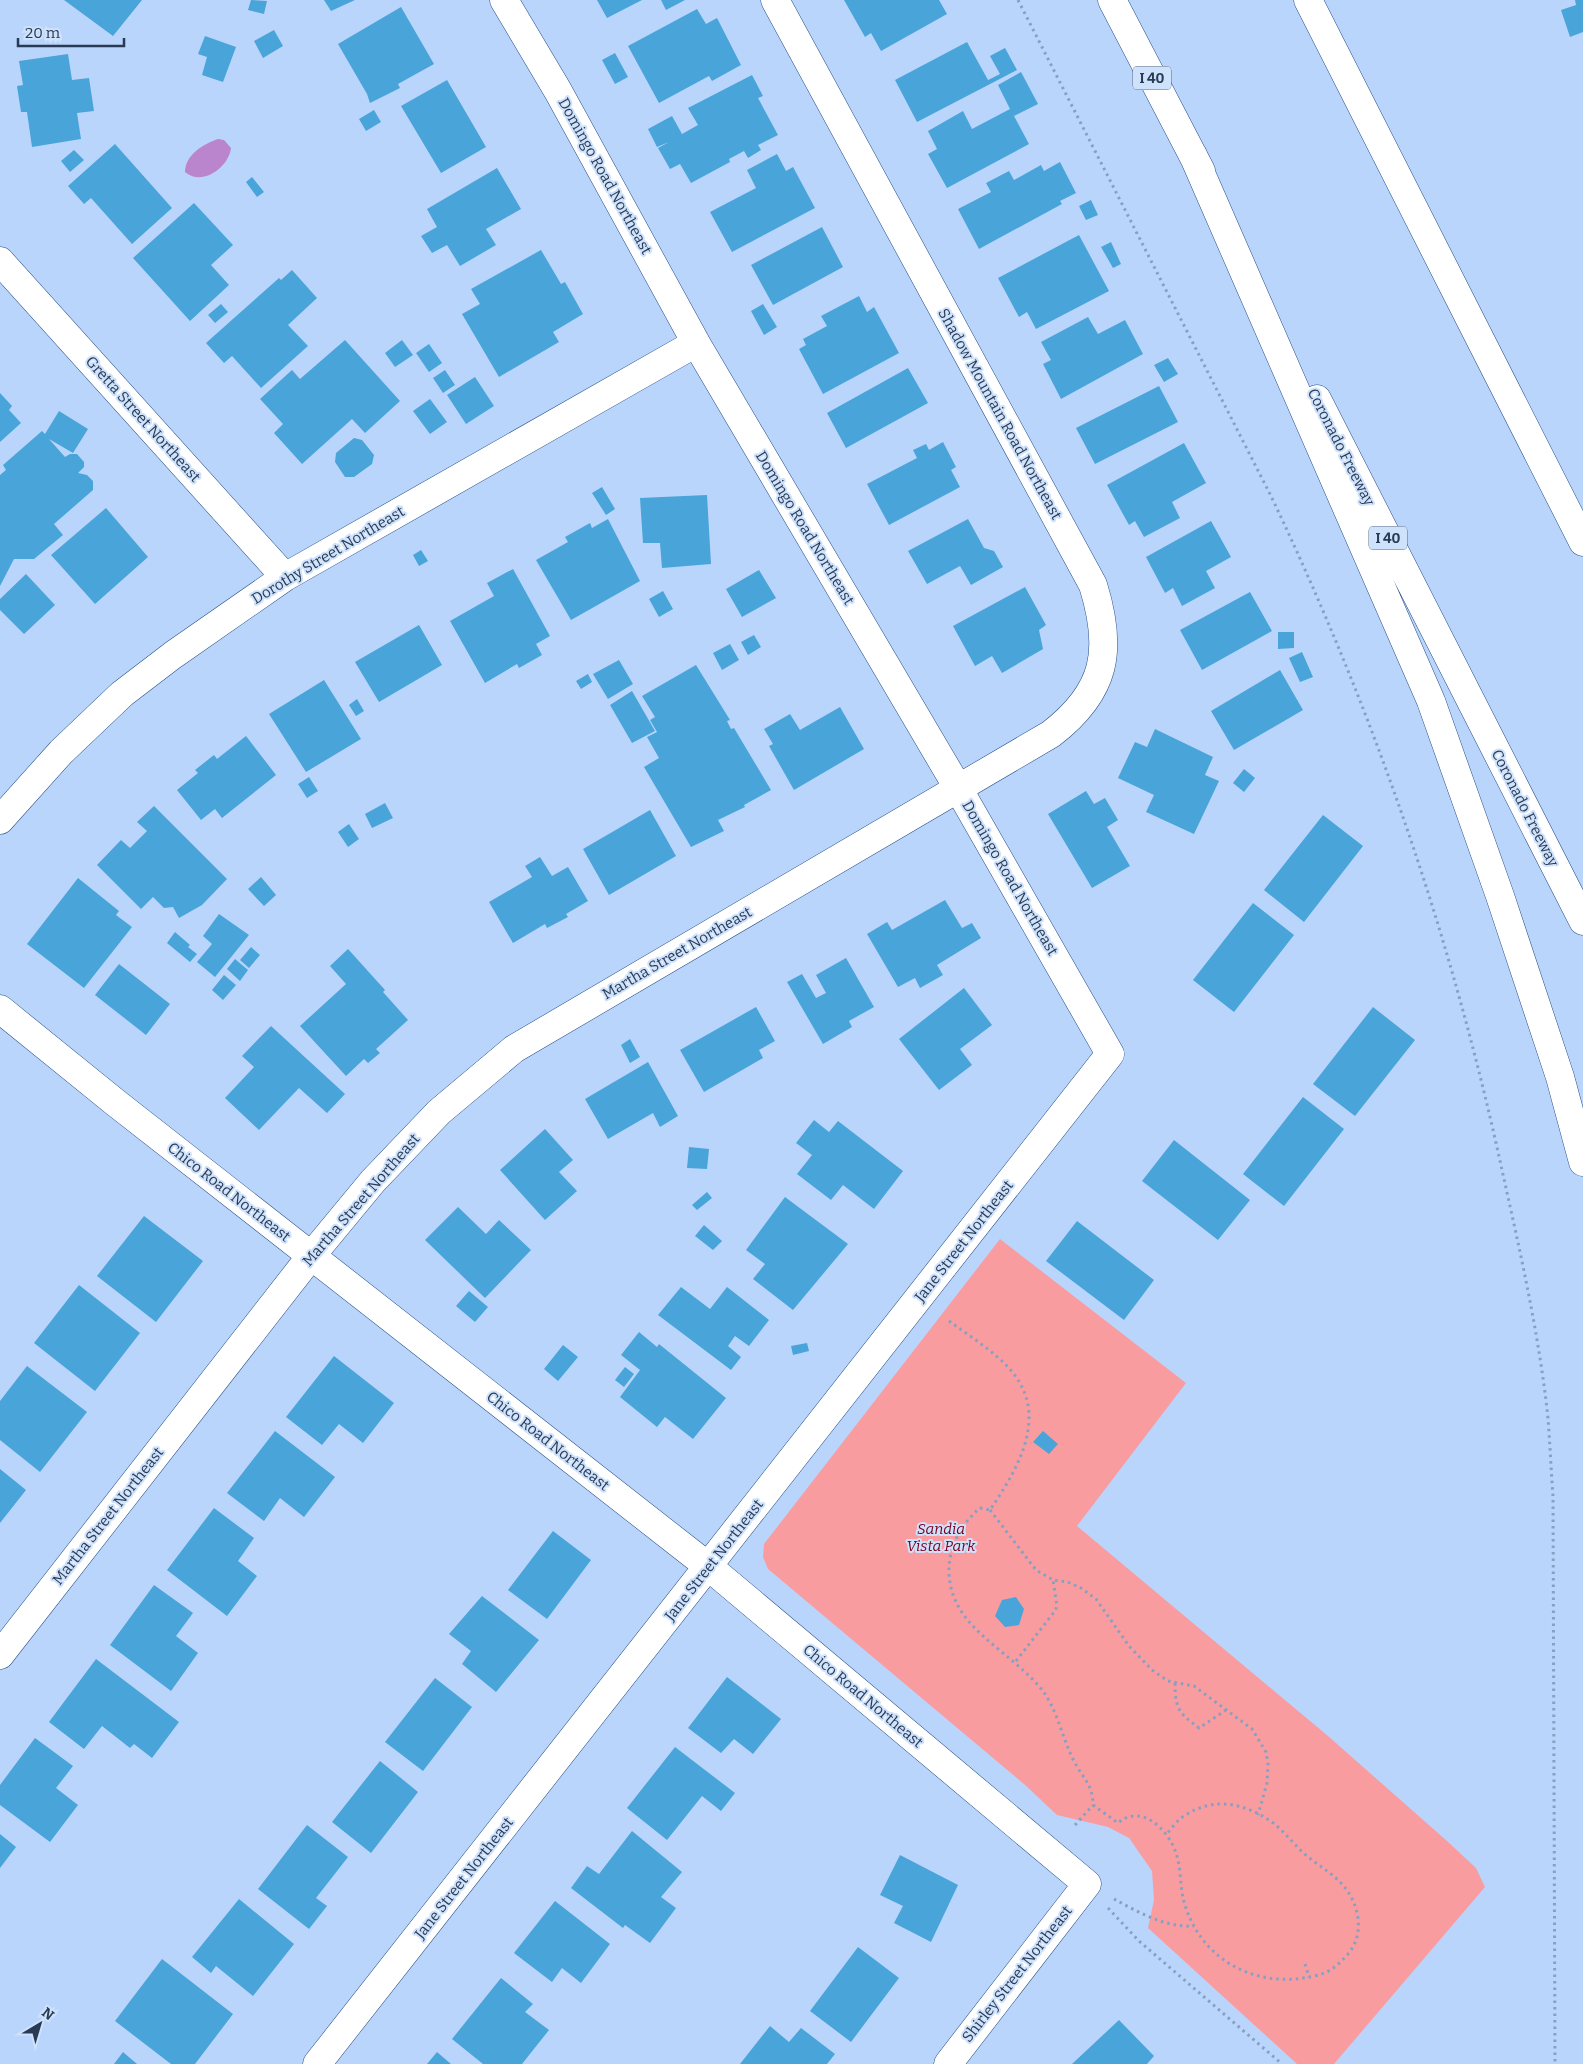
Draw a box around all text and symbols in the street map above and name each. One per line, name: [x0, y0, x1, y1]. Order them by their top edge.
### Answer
scale bar: [18, 15, 124, 47]
text: 20 m: [25, 24, 61, 42]
road number: I 40: [1133, 66, 1171, 90]
street label: Domingo Road Northeast: [554, 95, 656, 258]
street label: Shadow Mountain Road Northeast: [934, 305, 1066, 523]
street label: Gretta Street Northeast: [82, 352, 205, 486]
street label: Coronado Freeway: [1304, 385, 1378, 509]
street label: Domingo Road Northeast: [752, 448, 858, 609]
street label: Dorothy Street Northeast: [248, 502, 408, 608]
road number: I 40: [1369, 526, 1407, 550]
street label: Coronado Freeway: [1488, 746, 1562, 870]
street label: Domingo Road Northeast: [958, 797, 1062, 959]
street label: Martha Street Northeast: [599, 903, 755, 1003]
street label: Martha Street Northeast: [299, 1130, 424, 1270]
street label: Chico Road Northeast: [164, 1138, 294, 1246]
street label: Jane Street Northeast: [910, 1176, 1017, 1306]
street label: Chico Road Northeast: [483, 1387, 613, 1495]
street label: Martha Street Northeast: [49, 1443, 168, 1588]
street label: Jane Street Northeast: [660, 1495, 767, 1625]
park label: Sandia Vista Park: [907, 1520, 976, 1555]
street label: Chico Road Northeast: [799, 1641, 927, 1752]
street label: Jane Street Northeast: [410, 1813, 517, 1943]
street label: Shirley Street Northeast: [958, 1902, 1076, 2046]
north arrow: [15, 1999, 65, 2049]
text: N: [38, 2004, 57, 2024]

